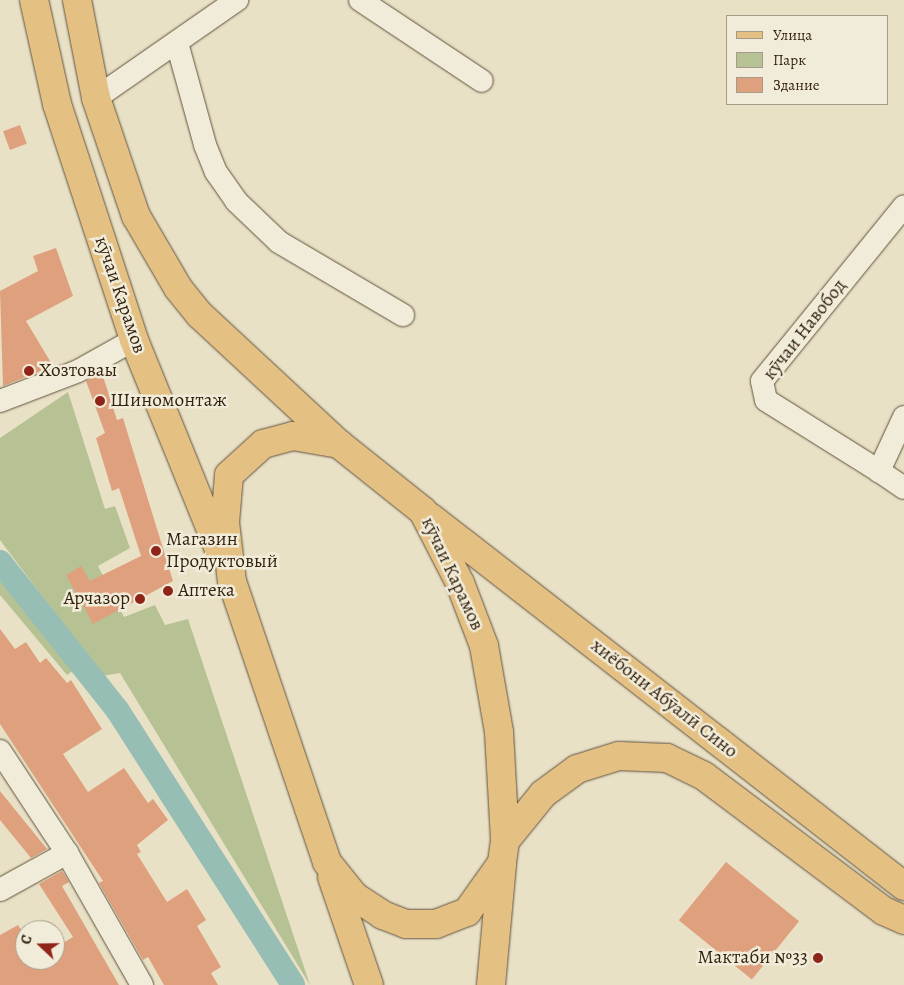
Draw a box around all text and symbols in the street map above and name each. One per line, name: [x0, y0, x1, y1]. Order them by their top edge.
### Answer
legend: [726, 15, 889, 105]
text: Улица: [773, 25, 812, 45]
text: Парк: [773, 50, 806, 70]
text: Здание: [773, 75, 820, 95]
street label: кӯчаи Карамов: [89, 234, 151, 356]
street label: кӯчаи Навобод: [759, 275, 851, 385]
place label: Хозтоваы: [39, 360, 117, 382]
marker: Хозтоваы: [23, 365, 35, 377]
place label: Шиномонтаж: [110, 390, 227, 412]
marker: Шиномонтаж: [94, 395, 106, 407]
street label: кӯчаи Карамов: [416, 514, 488, 634]
place label: Магазин Продуктовый: [166, 529, 278, 573]
marker: Магазин Продуктовый: [150, 545, 162, 557]
place label: Аптека: [178, 580, 235, 602]
marker: Аптека: [162, 585, 174, 597]
place label: Арчазор: [64, 588, 130, 610]
marker: Арчазор: [134, 593, 146, 605]
street label: хиёбони Абӯалӣ Сино: [586, 635, 742, 763]
north arrow: [15, 920, 65, 970]
text: С: [16, 932, 37, 947]
place label: Мактаби №33: [698, 947, 808, 969]
marker: Мактаби №33: [812, 952, 824, 964]

